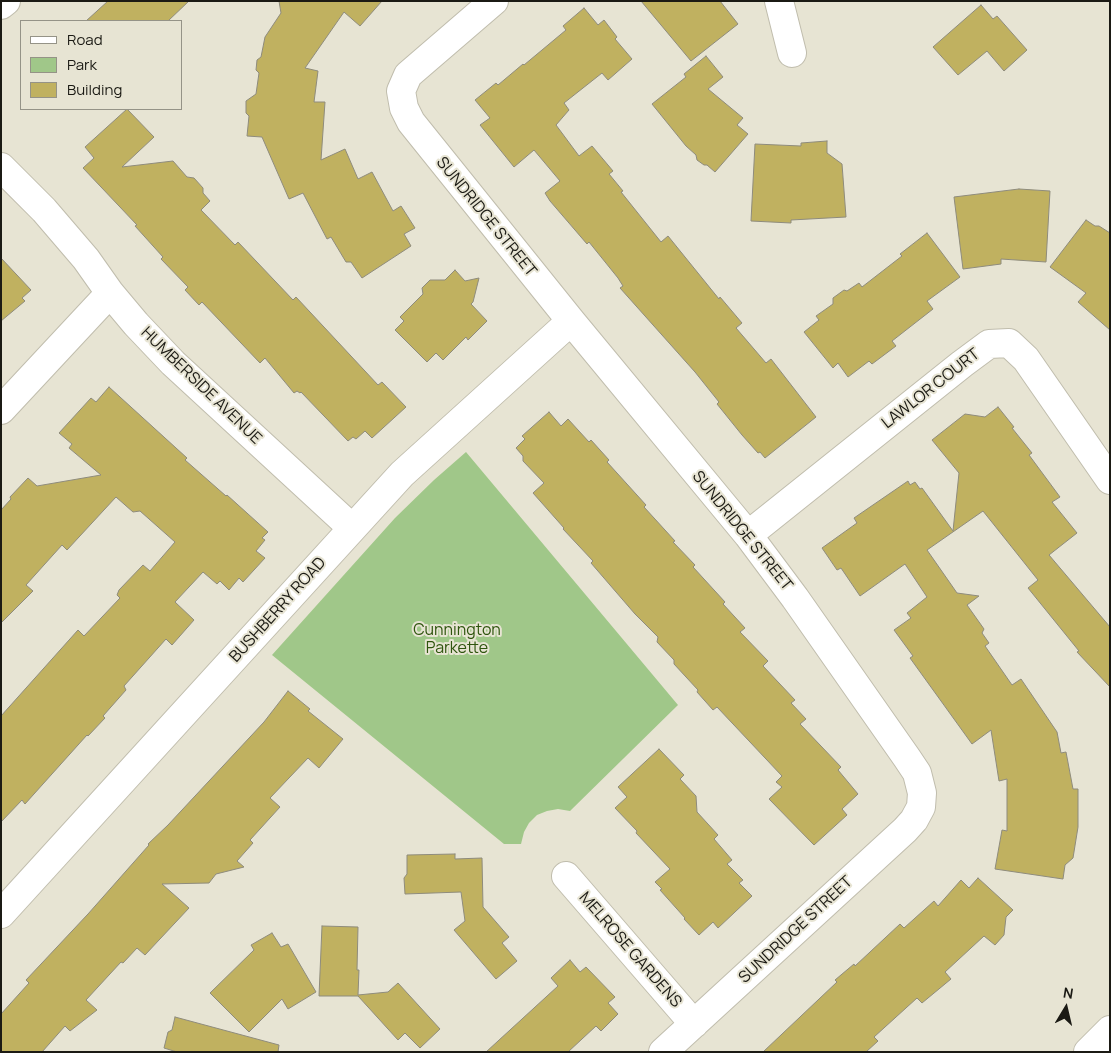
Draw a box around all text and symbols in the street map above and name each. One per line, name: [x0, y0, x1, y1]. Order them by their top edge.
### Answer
legend: [20, 20, 182, 110]
text: Road: [67, 29, 103, 50]
text: Park: [67, 54, 97, 75]
text: Building: [67, 79, 122, 100]
street label: SUNDRIDGE STREET: [432, 153, 540, 281]
street label: HUMBERSIDE AVENUE: [137, 323, 265, 449]
street label: LAWLOR COURT: [878, 345, 984, 433]
street label: SUNDRIDGE STREET: [688, 467, 796, 595]
street label: BUSHBERRY ROAD: [226, 554, 330, 666]
park label: Cunnington Parkette: [413, 621, 501, 659]
street label: SUNDRIDGE STREET: [735, 872, 857, 988]
street label: MELROSE GARDENS: [575, 888, 685, 1012]
north arrow: [1041, 983, 1091, 1033]
text: N: [1062, 983, 1075, 1003]

